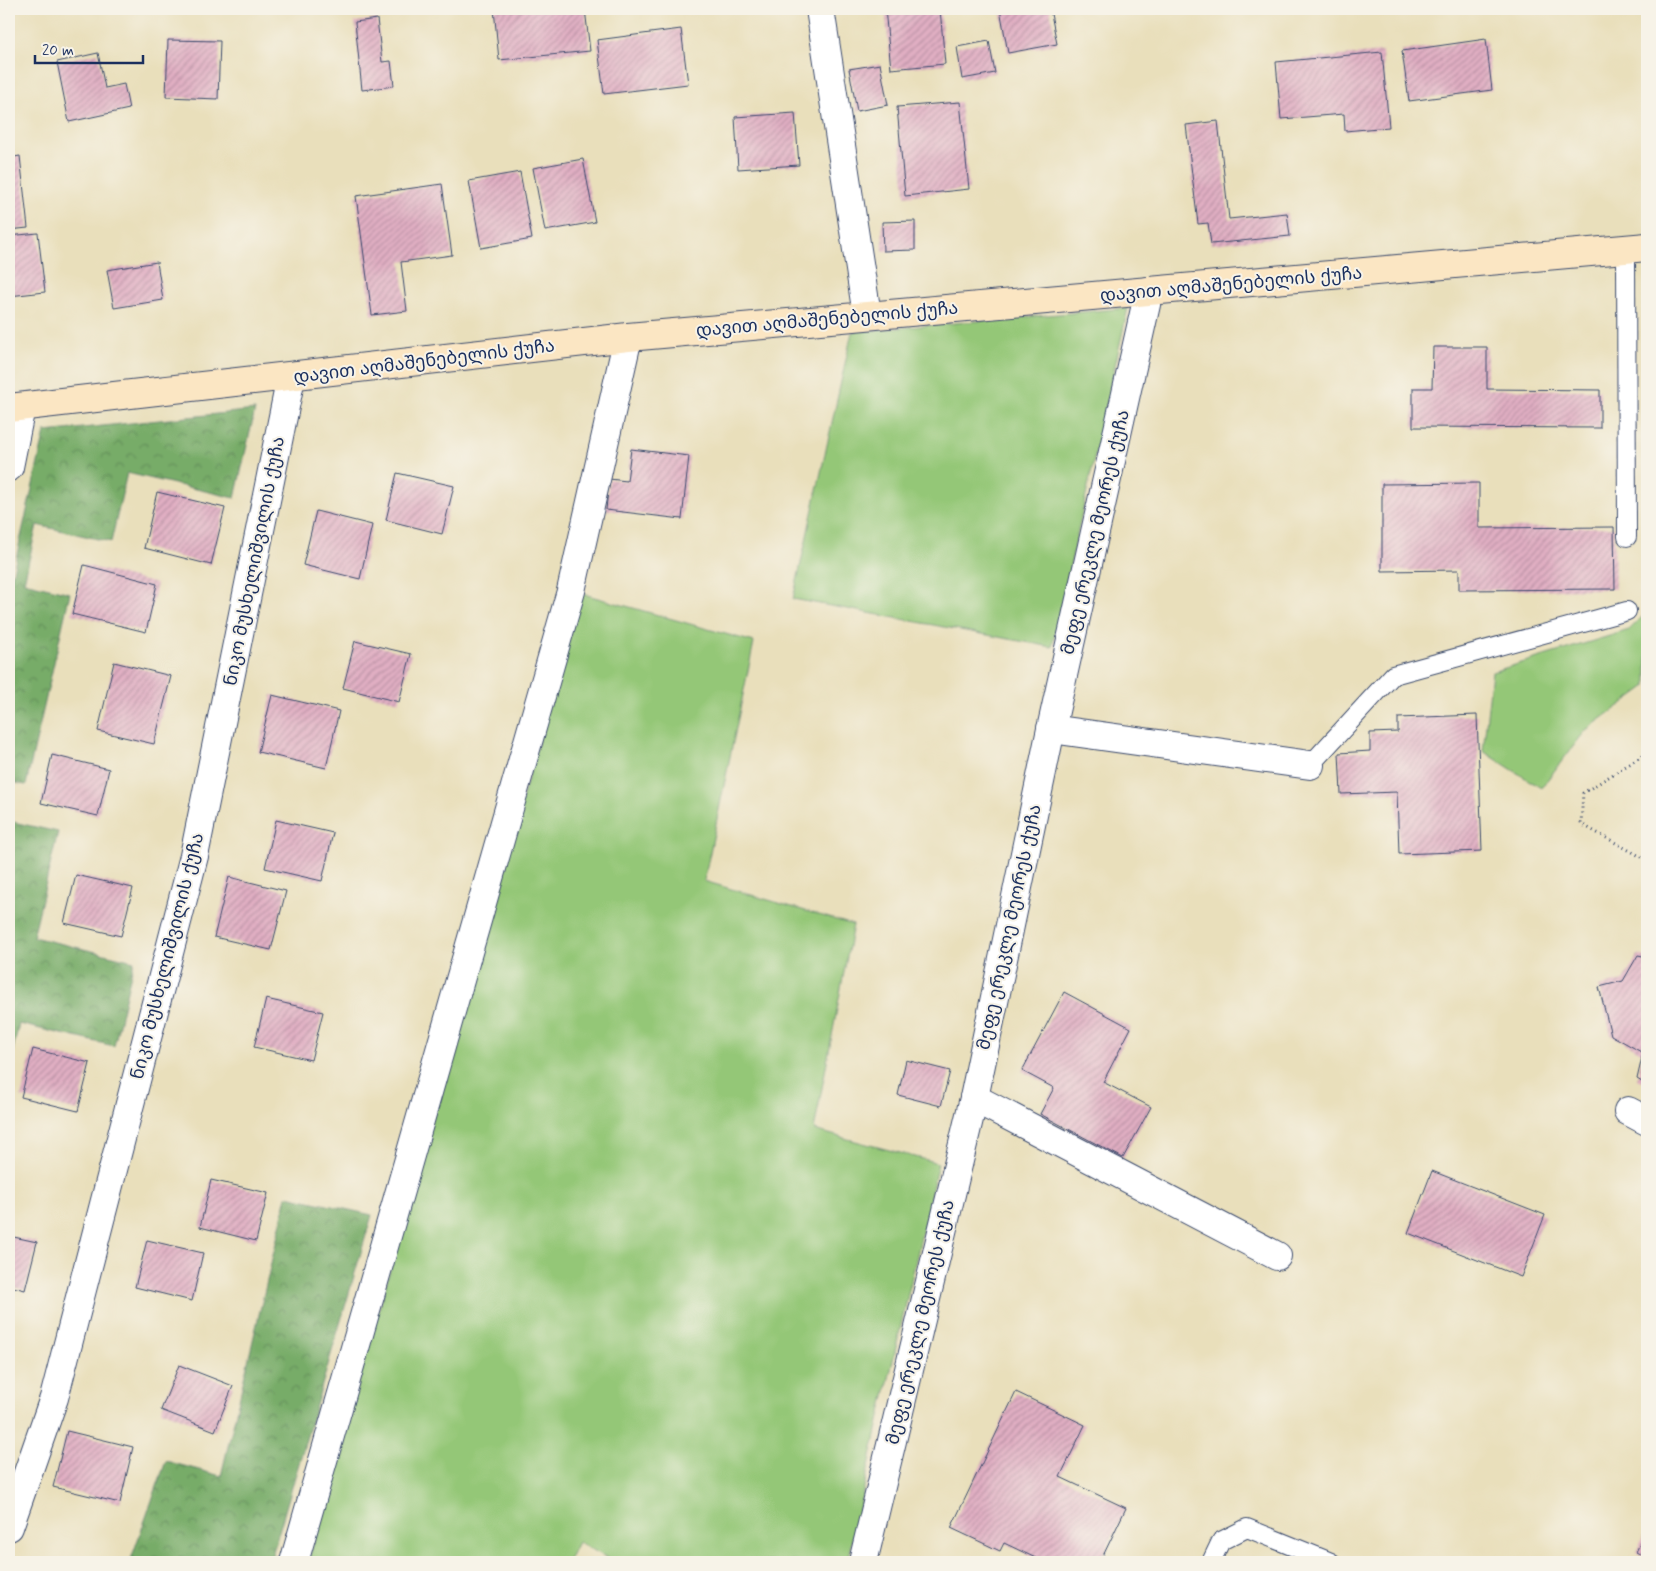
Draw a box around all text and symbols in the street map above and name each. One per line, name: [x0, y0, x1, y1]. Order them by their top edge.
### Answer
scale bar: [35, 32, 142, 64]
text: 20 m: [42, 41, 74, 61]
street label: დავით აღმაშენებელის ქუჩა: [1099, 262, 1363, 308]
street label: დავით აღმაშენებელის ქუჩა: [695, 297, 959, 343]
street label: დავით აღმაშენებელის ქუჩა: [292, 334, 556, 390]
street label: მეფე ერეკლე მეორეს ქუჩა: [1056, 407, 1136, 657]
street label: ნიკო მუსხელიშვილის ქუჩა: [219, 435, 291, 688]
street label: მეფე ერეკლე მეორეს ქუჩა: [972, 802, 1048, 1052]
street label: ნიკო მუსხელიშვილის ქუჩა: [126, 830, 210, 1082]
street label: მეფე ერეკლე მეორეს ქუჩა: [881, 1197, 961, 1447]

